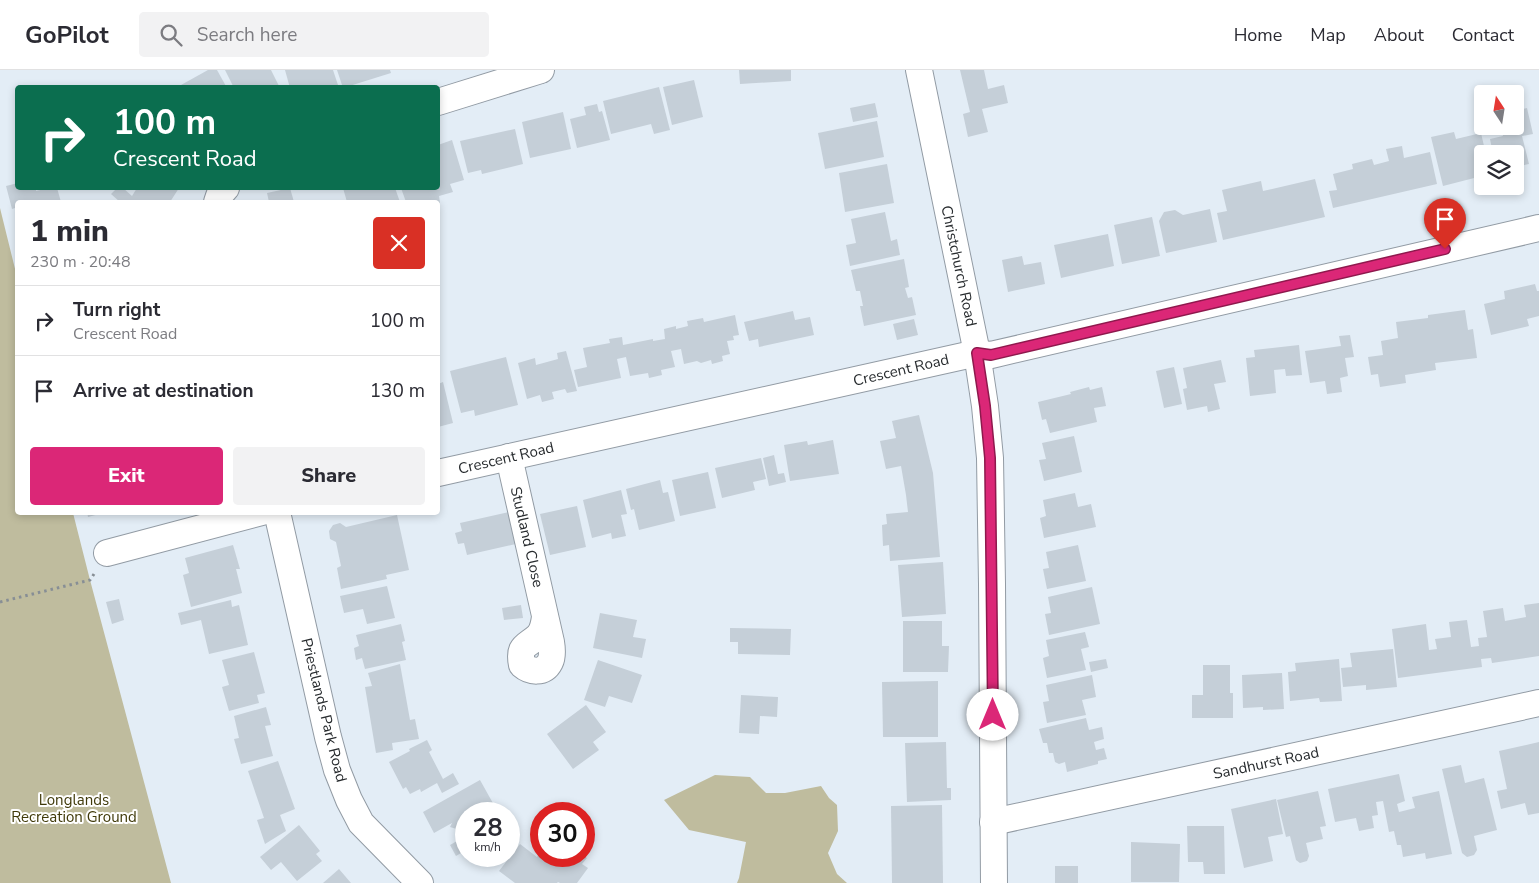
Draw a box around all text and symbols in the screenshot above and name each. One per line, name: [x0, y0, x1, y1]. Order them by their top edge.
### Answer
search box: [139, 12, 489, 57]
text: GoPilot: [25, 19, 109, 51]
icon: search: [157, 21, 185, 49]
text: Search here: [197, 22, 297, 48]
text: Home: [1234, 23, 1282, 47]
text: Map: [1310, 23, 1346, 47]
text: About: [1374, 23, 1424, 47]
text: Contact: [1452, 23, 1514, 47]
north arrow: [1474, 85, 1524, 135]
map controls: [1474, 85, 1524, 195]
text: 100 m: [113, 99, 216, 146]
icon: right: [30, 105, 95, 170]
text: Crescent Road: [113, 144, 257, 174]
button: layers: [1474, 145, 1524, 195]
pin: [1424, 198, 1466, 249]
street label: Christchurch Road: [936, 204, 982, 328]
icon: arrive: [1431, 205, 1459, 233]
text: 1 min: [30, 211, 109, 252]
button: close: [373, 217, 425, 269]
text: 230 m · 20:48: [30, 251, 131, 273]
text: Turn right: [73, 297, 160, 323]
icon: right: [30, 307, 58, 335]
text: 100 m: [370, 308, 425, 334]
text: Crescent Road: [73, 323, 177, 345]
street label: Crescent Road: [851, 349, 951, 391]
icon: arrive: [30, 377, 58, 405]
text: Arrive at destination: [73, 378, 254, 404]
text: 130 m: [370, 378, 425, 404]
street label: Crescent Road: [456, 437, 556, 479]
button: Exit: [30, 447, 223, 505]
button: Share: [233, 447, 425, 505]
street label: Studland Close: [506, 485, 548, 589]
street label: Priestlands Park Road: [296, 636, 352, 784]
position arrow: [966, 688, 1018, 740]
street label: Sandhurst Road: [1211, 742, 1321, 784]
park label: Longlands Recreation Ground: [11, 790, 137, 827]
speed limit sign: 30: [530, 802, 595, 867]
text: 28: [472, 811, 503, 845]
text: km/h: [474, 839, 501, 855]

